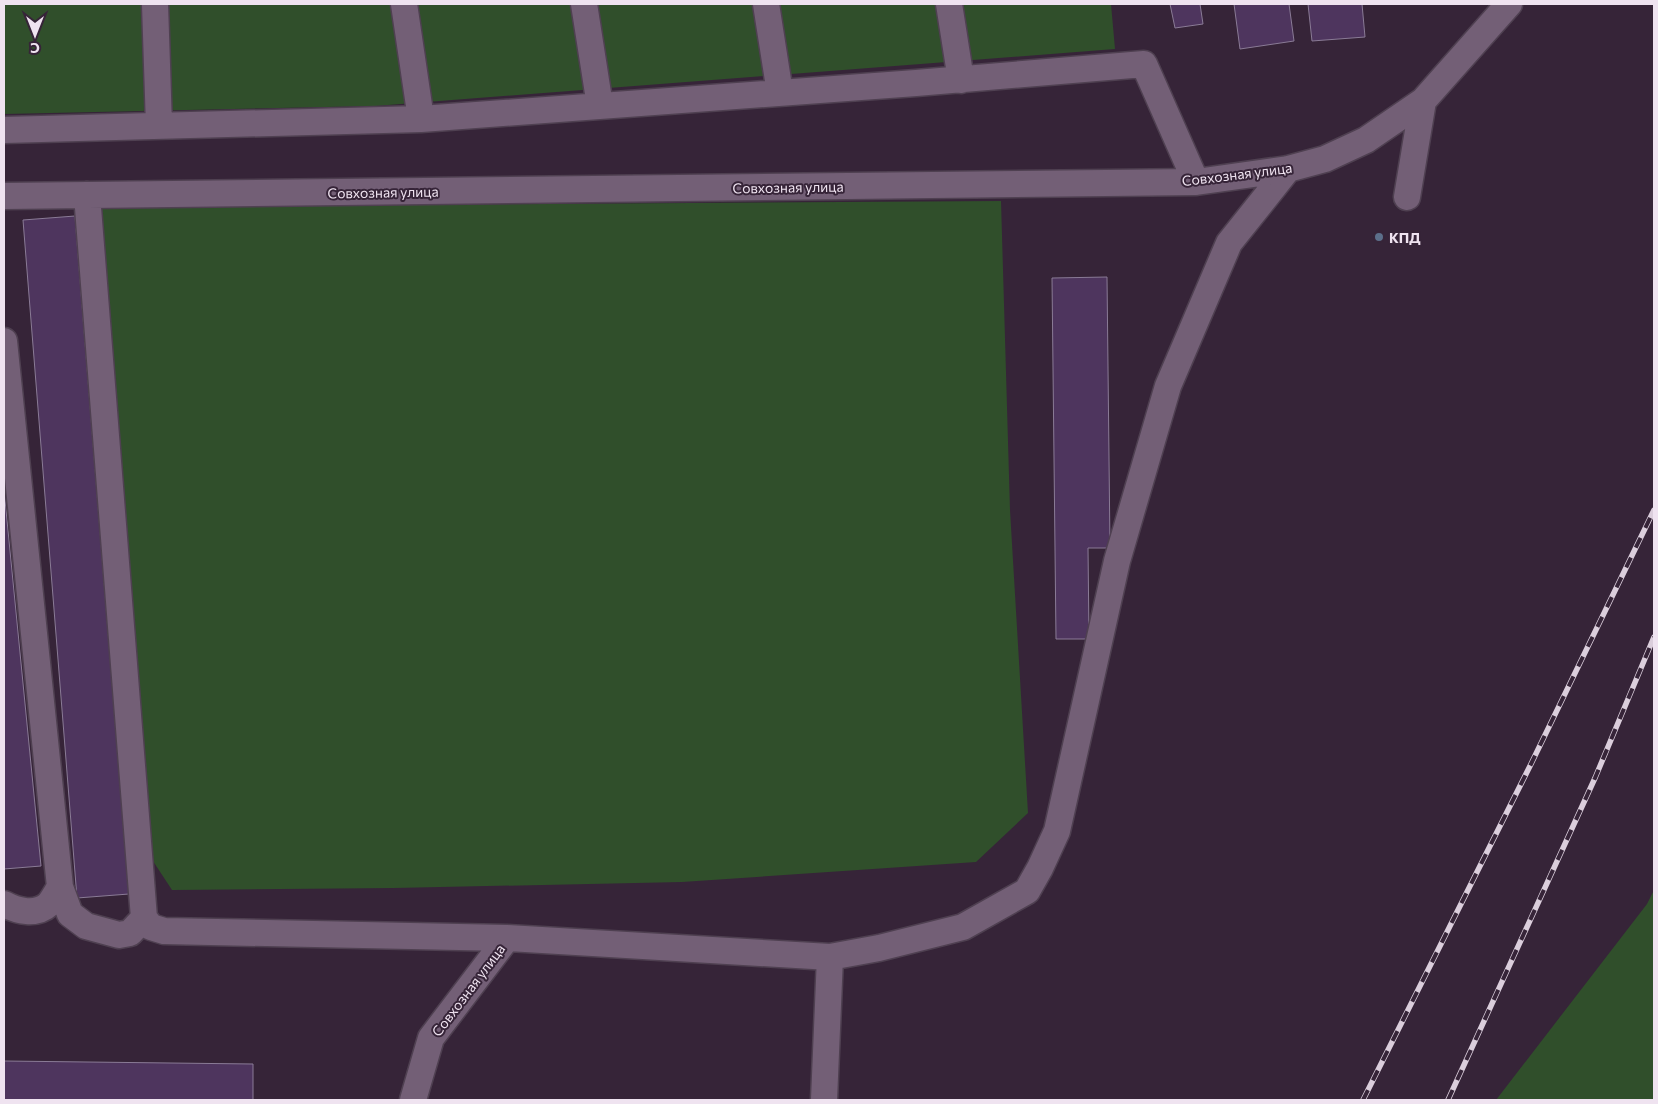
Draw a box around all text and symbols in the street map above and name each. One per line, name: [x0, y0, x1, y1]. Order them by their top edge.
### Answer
north arrow: [10, 10, 60, 60]
text: С: [30, 40, 40, 57]
street label: Совхозная улица: [1181, 159, 1293, 189]
street label: Совхозная улица: [732, 178, 844, 196]
street label: Совхозная улица: [327, 183, 439, 201]
place label: КПД: [1389, 229, 1421, 246]
marker: КПД: [1373, 231, 1385, 243]
street label: Совхозная улица: [428, 941, 508, 1039]

